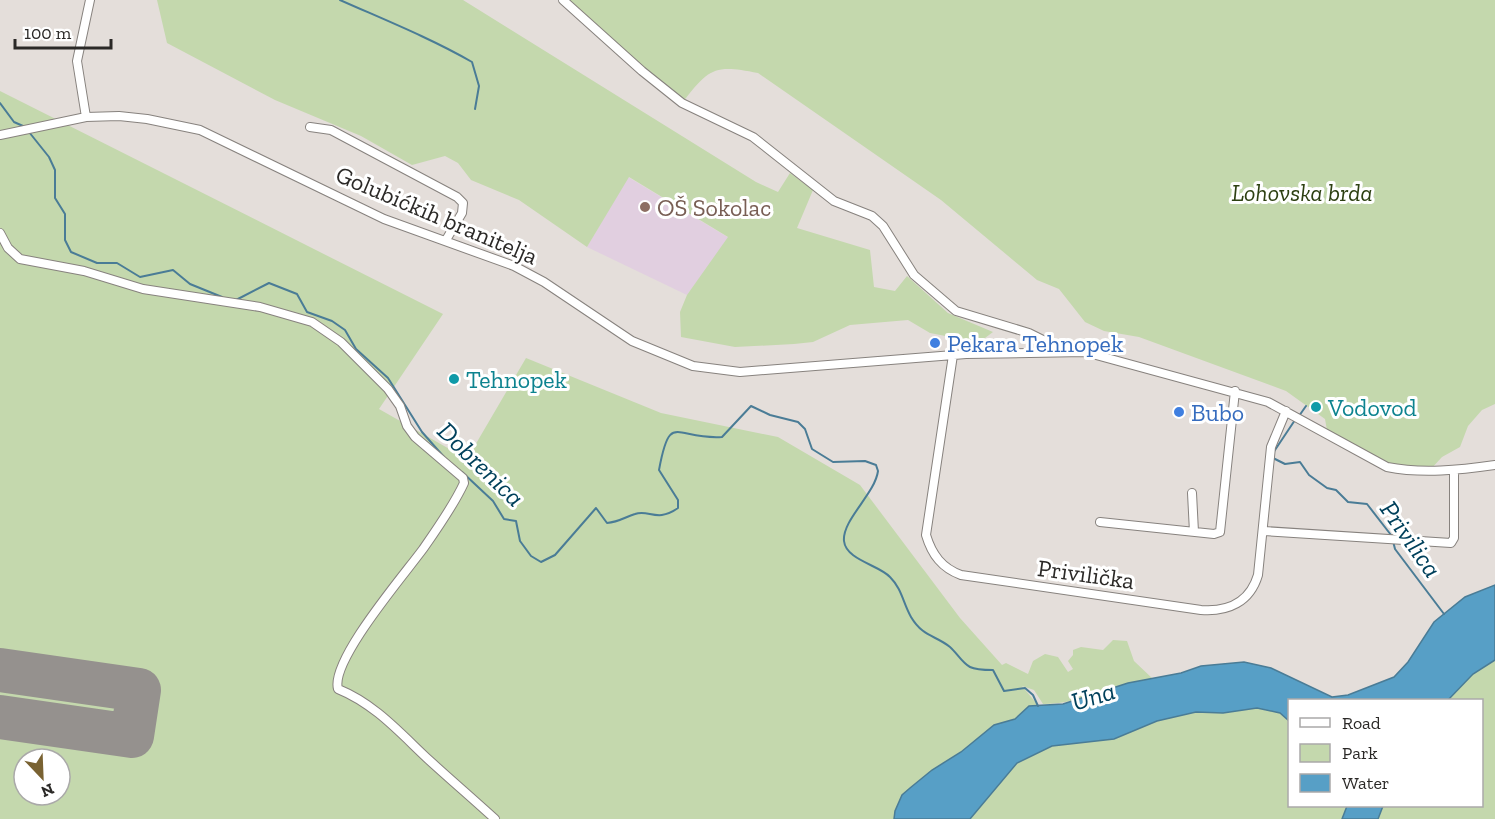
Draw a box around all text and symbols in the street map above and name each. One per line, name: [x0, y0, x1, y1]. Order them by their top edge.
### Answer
scale bar: [15, 12, 111, 50]
text: 100 m: [24, 22, 72, 44]
street label: Golubićkih branitelja: [332, 159, 543, 271]
park label: Lohovska brda: [1231, 178, 1373, 207]
place label: OŠ Sokolac: [657, 193, 771, 222]
marker: OŠ Sokolac: [638, 200, 652, 214]
place label: Pekara Tehnopek: [947, 329, 1124, 358]
marker: Pekara Tehnopek: [928, 336, 942, 350]
place label: Tehnopek: [466, 365, 568, 394]
marker: Tehnopek: [447, 372, 461, 386]
place label: Vodovod: [1327, 393, 1417, 422]
place label: Bubo: [1191, 398, 1244, 427]
marker: Vodovod: [1309, 400, 1323, 414]
marker: Bubo: [1172, 405, 1186, 419]
water label: Dobrenica: [431, 415, 531, 513]
water label: Privilica: [1373, 495, 1449, 583]
street label: Privilička: [1036, 553, 1137, 595]
water label: Una: [1067, 674, 1119, 718]
legend: [1288, 699, 1483, 807]
text: Road: [1342, 712, 1381, 734]
text: Park: [1342, 742, 1378, 764]
north arrow: [12, 747, 72, 807]
text: Water: [1342, 772, 1389, 794]
text: N: [38, 779, 57, 801]

